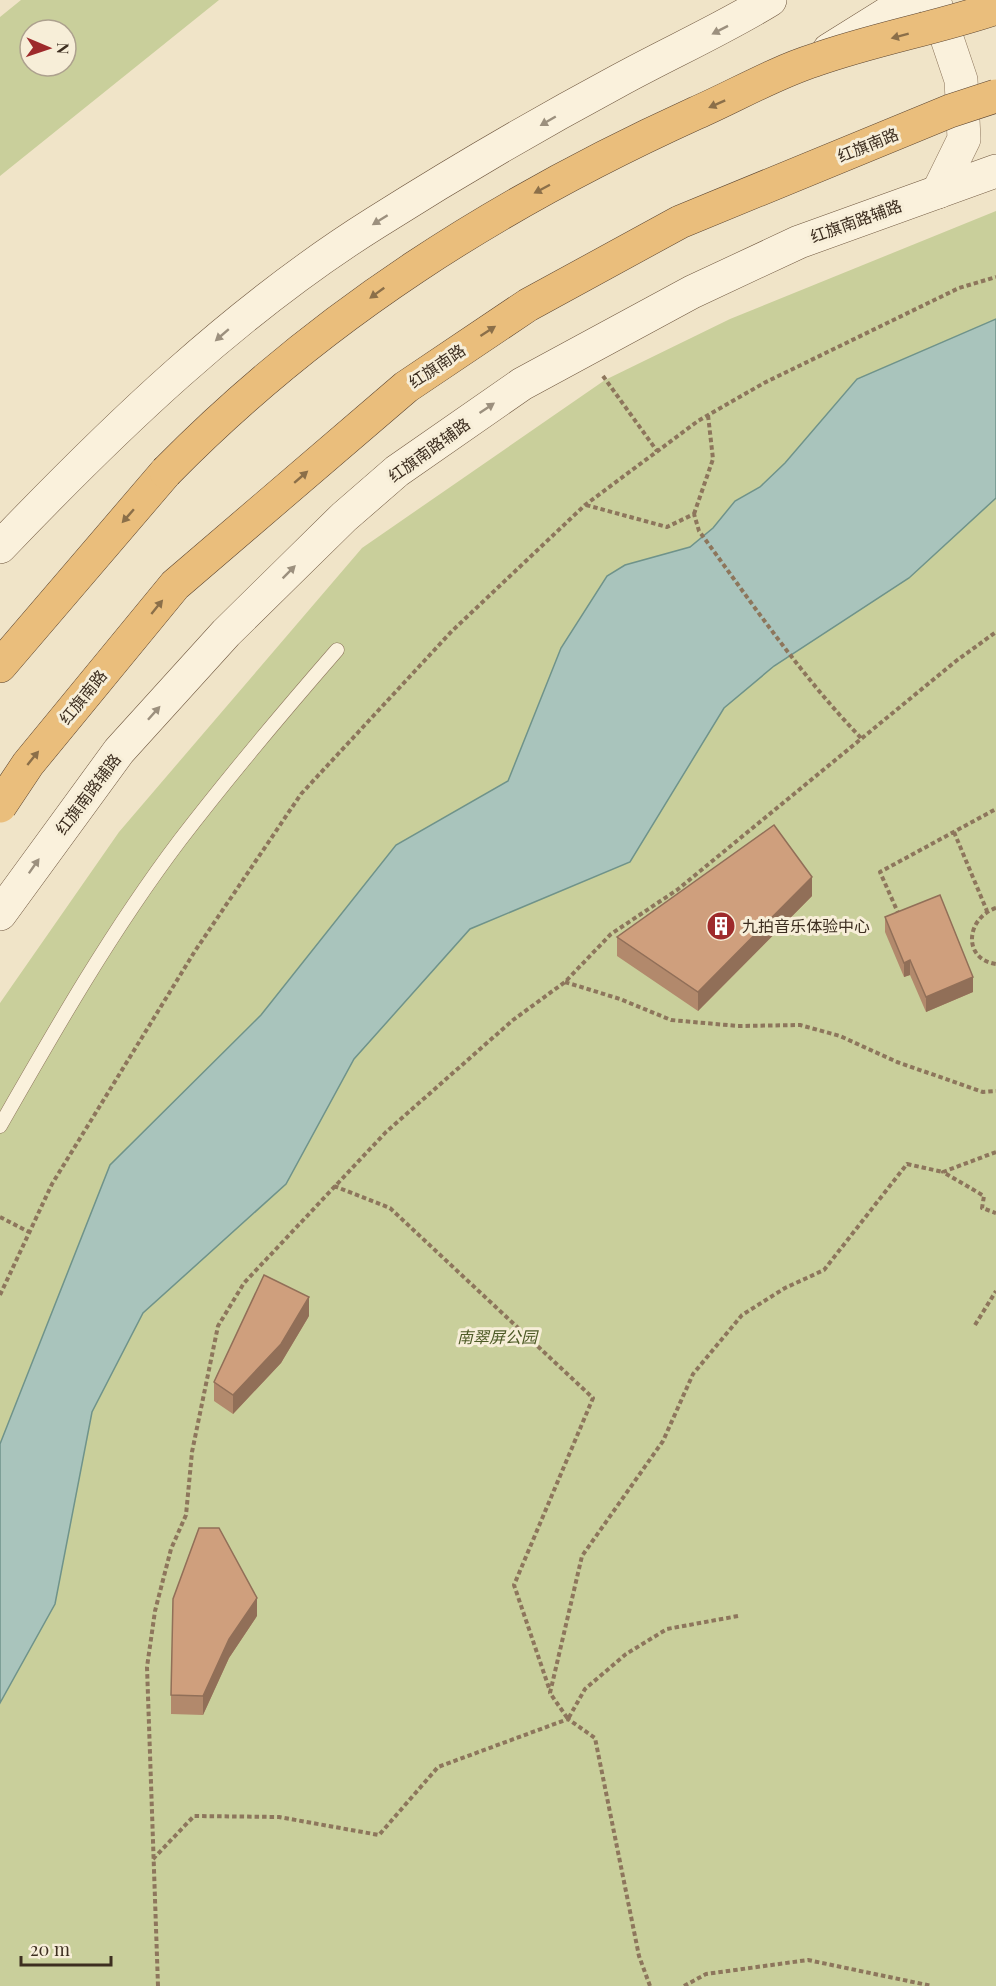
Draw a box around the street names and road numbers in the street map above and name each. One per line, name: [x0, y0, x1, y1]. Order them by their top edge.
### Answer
street label: 红旗南路: [834, 123, 901, 166]
street label: 红旗南路辅路: [807, 194, 905, 247]
street label: 红旗南路: [404, 339, 469, 392]
street label: 红旗南路辅路: [384, 413, 474, 486]
street label: 红旗南路: [54, 665, 111, 728]
street label: 红旗南路辅路: [50, 749, 125, 838]

